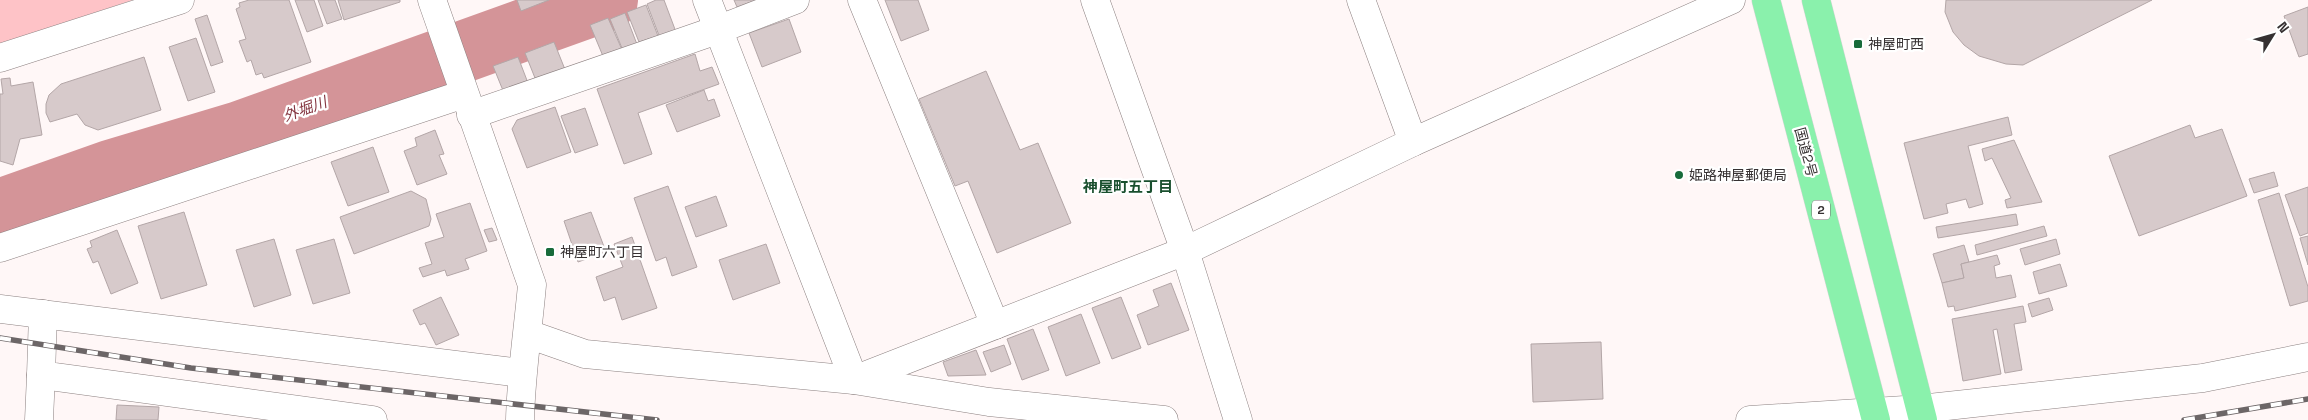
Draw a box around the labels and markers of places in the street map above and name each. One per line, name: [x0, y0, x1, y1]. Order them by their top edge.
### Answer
place label: 神屋町西: [1868, 35, 1924, 53]
marker: 神屋町西: [1852, 38, 1864, 50]
place label: 姫路神屋郵便局: [1689, 166, 1787, 184]
marker: 姫路神屋郵便局: [1673, 169, 1685, 181]
place label: 神屋町六丁目: [560, 243, 644, 261]
marker: 神屋町六丁目: [544, 246, 556, 258]

